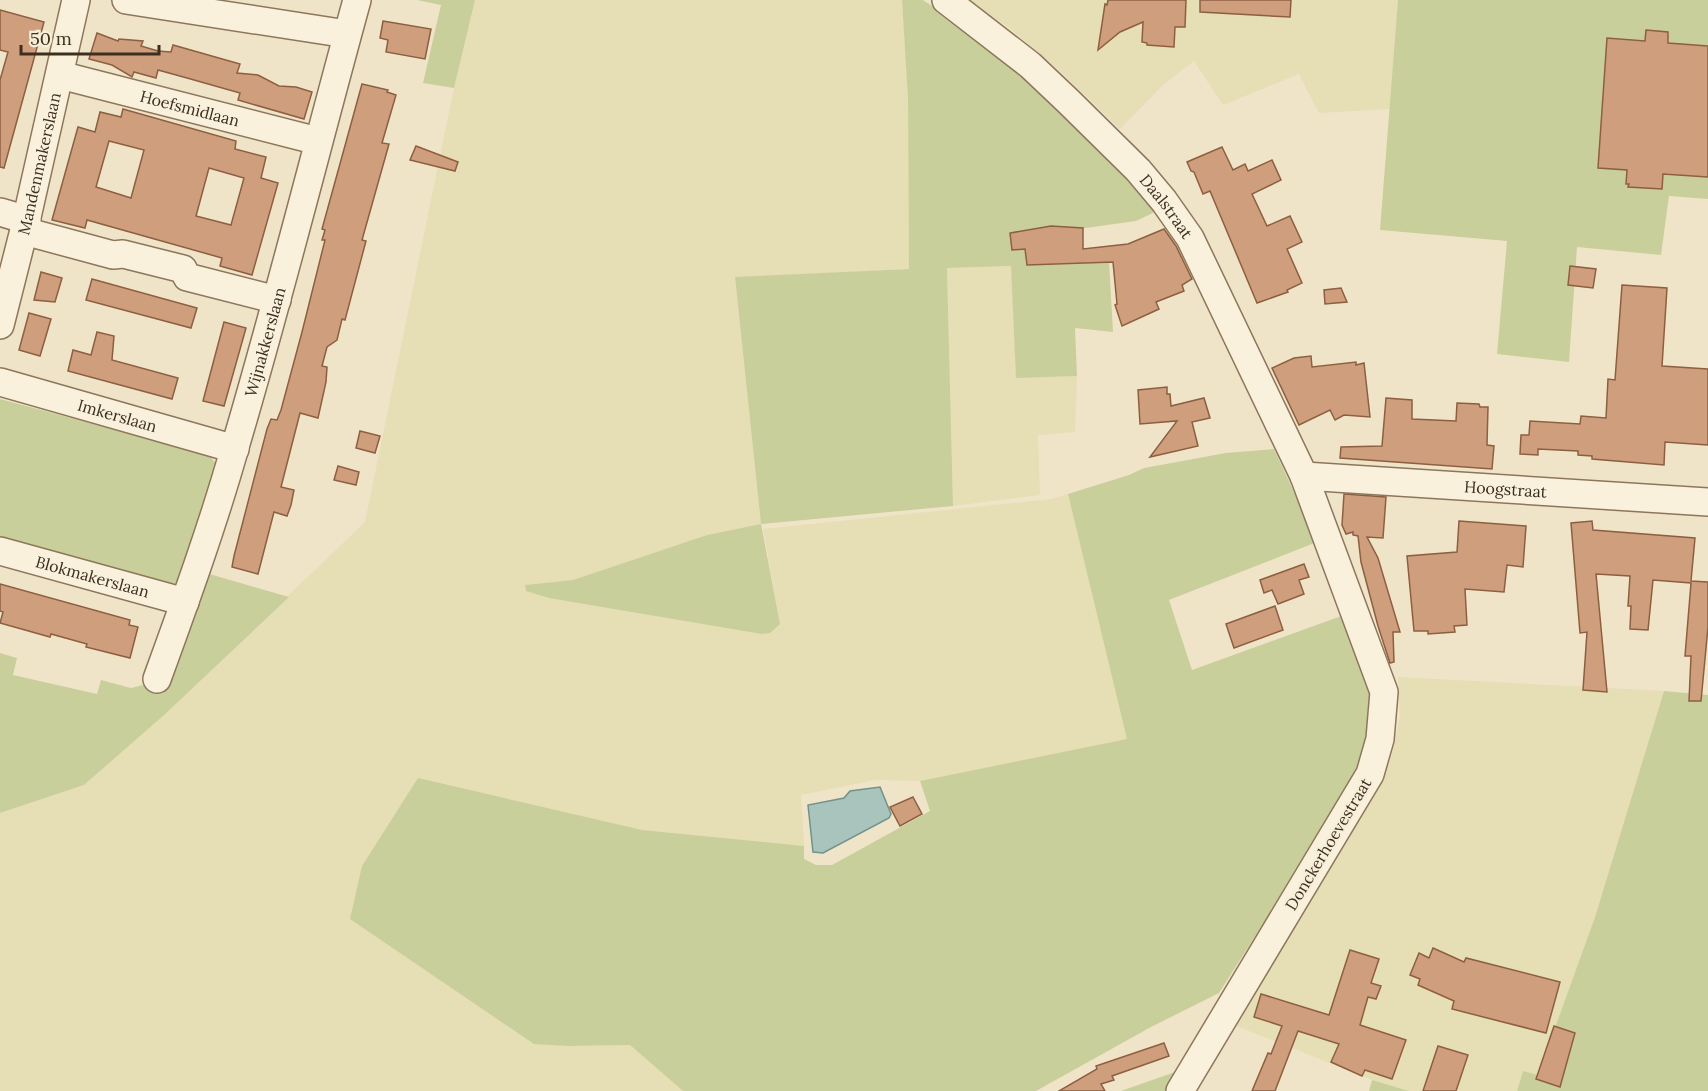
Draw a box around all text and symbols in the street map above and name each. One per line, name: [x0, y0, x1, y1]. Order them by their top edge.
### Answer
scale bar: [21, 18, 159, 56]
text: 50 m: [30, 27, 72, 50]
street label: Hoefsmidlaan: [138, 86, 242, 131]
street label: Mandenmakerslaan: [13, 90, 65, 237]
street label: Daalstraat: [1136, 170, 1198, 243]
street label: Wijnakkerslaan: [240, 285, 290, 399]
street label: Imkerslaan: [75, 395, 160, 436]
street label: Hoogstraat: [1464, 476, 1548, 502]
street label: Blokmakerslaan: [34, 551, 152, 602]
street label: Donckerhoevestraat: [1281, 774, 1376, 914]

